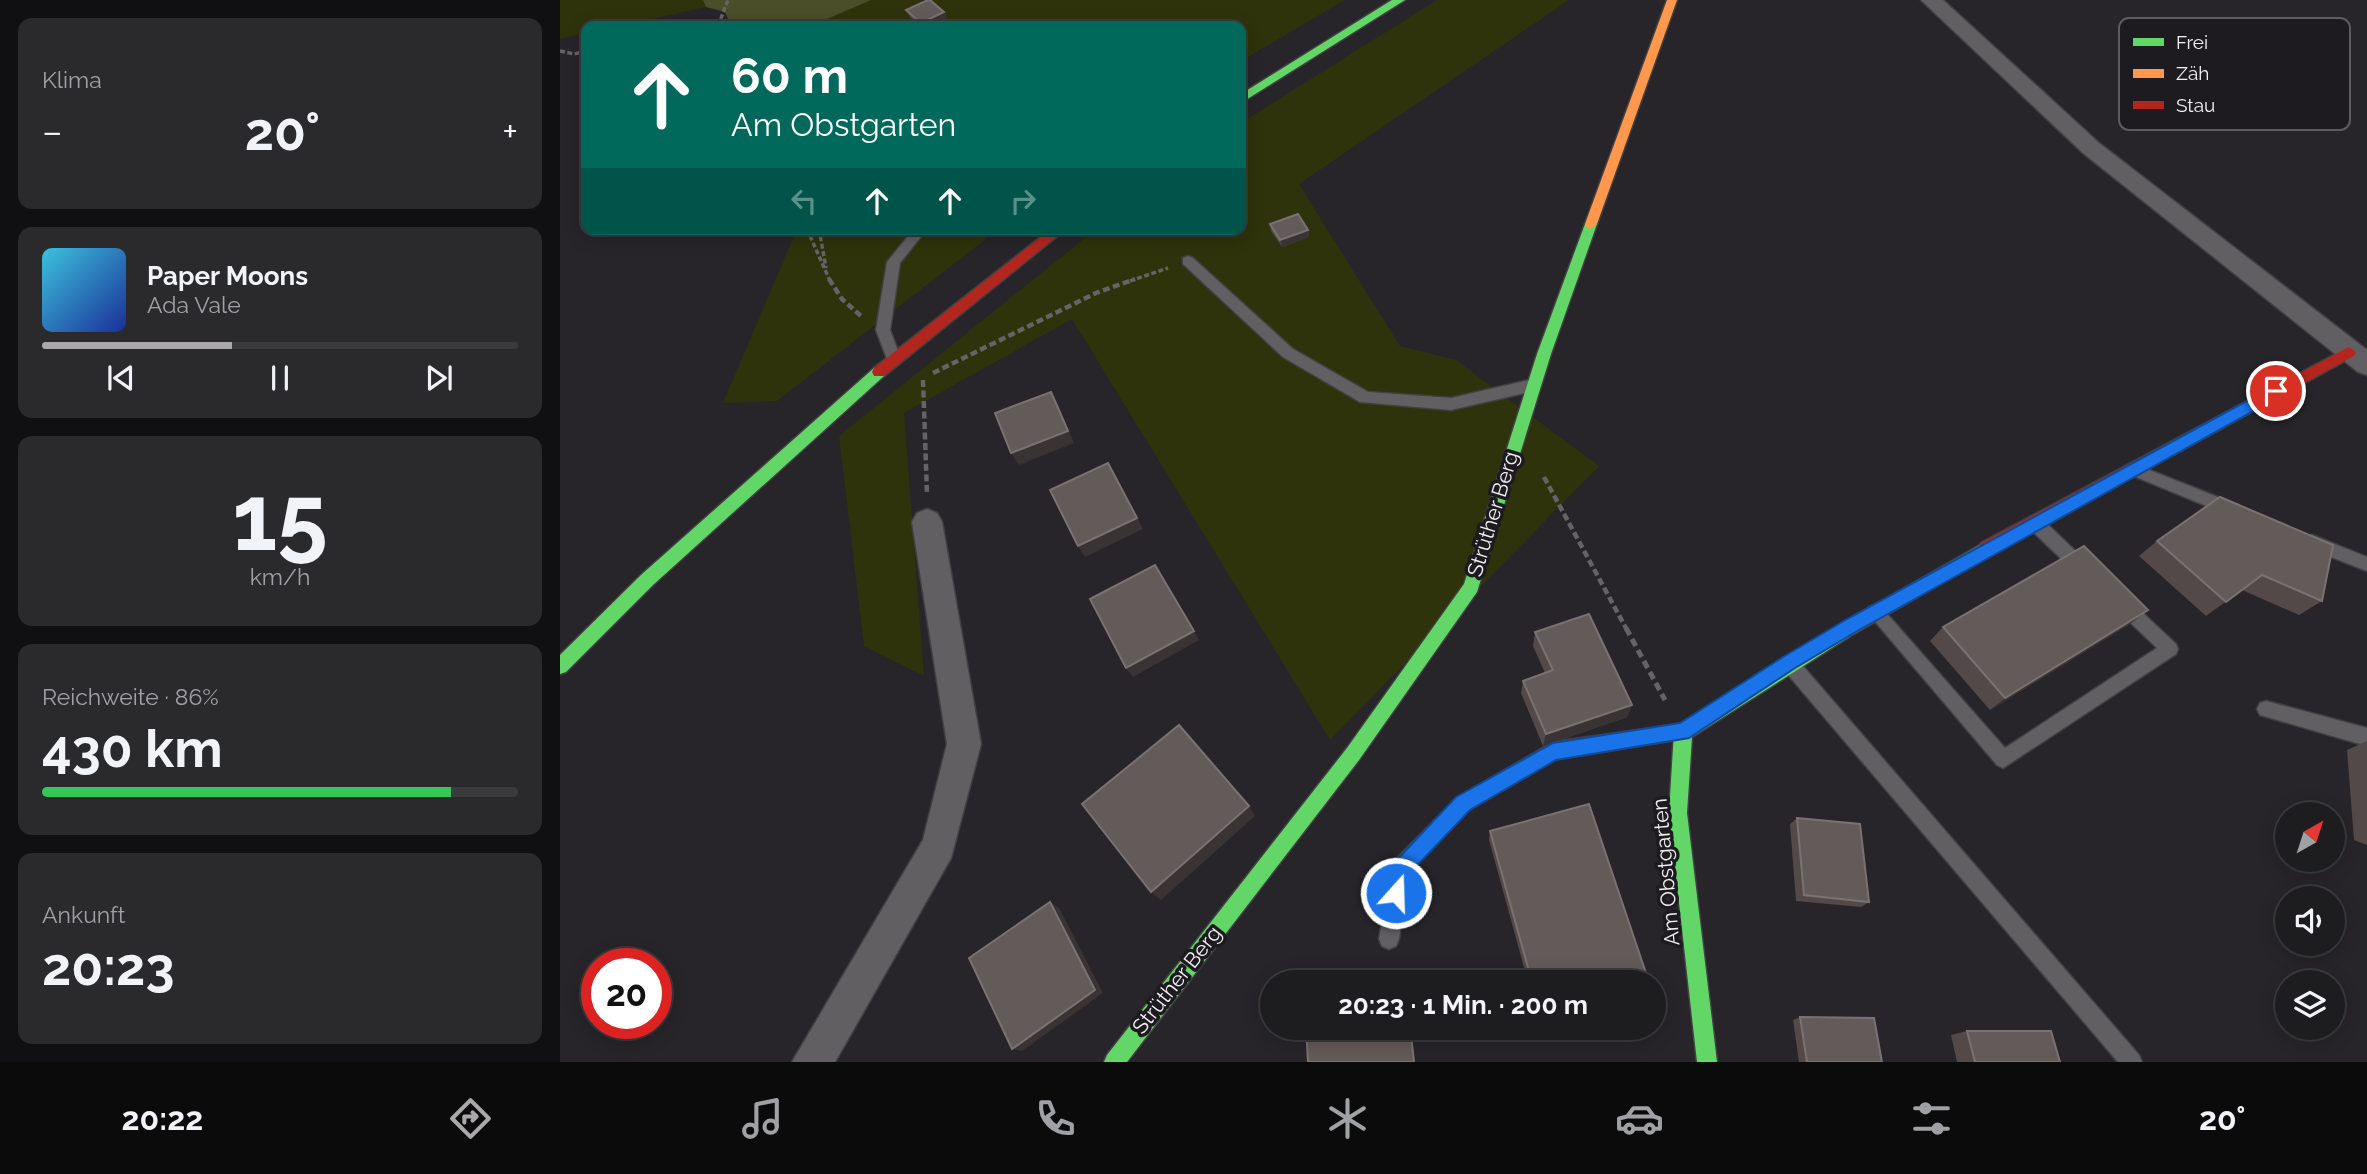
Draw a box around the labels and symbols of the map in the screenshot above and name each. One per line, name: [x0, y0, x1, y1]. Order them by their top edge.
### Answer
legend: [2119, 18, 2350, 130]
text: Frei: [2176, 31, 2208, 53]
text: Zäh: [2176, 62, 2209, 84]
text: Stau: [2176, 94, 2215, 116]
pin: [2246, 361, 2306, 421]
street label: Strüther Berg: [1462, 448, 1523, 580]
street label: Am Obstgarten: [1647, 797, 1684, 947]
north arrow: [2275, 802, 2345, 872]
position arrow: [1359, 856, 1433, 930]
street label: Strüther Berg: [1127, 921, 1226, 1038]
speed limit sign: 20: [581, 948, 672, 1039]

